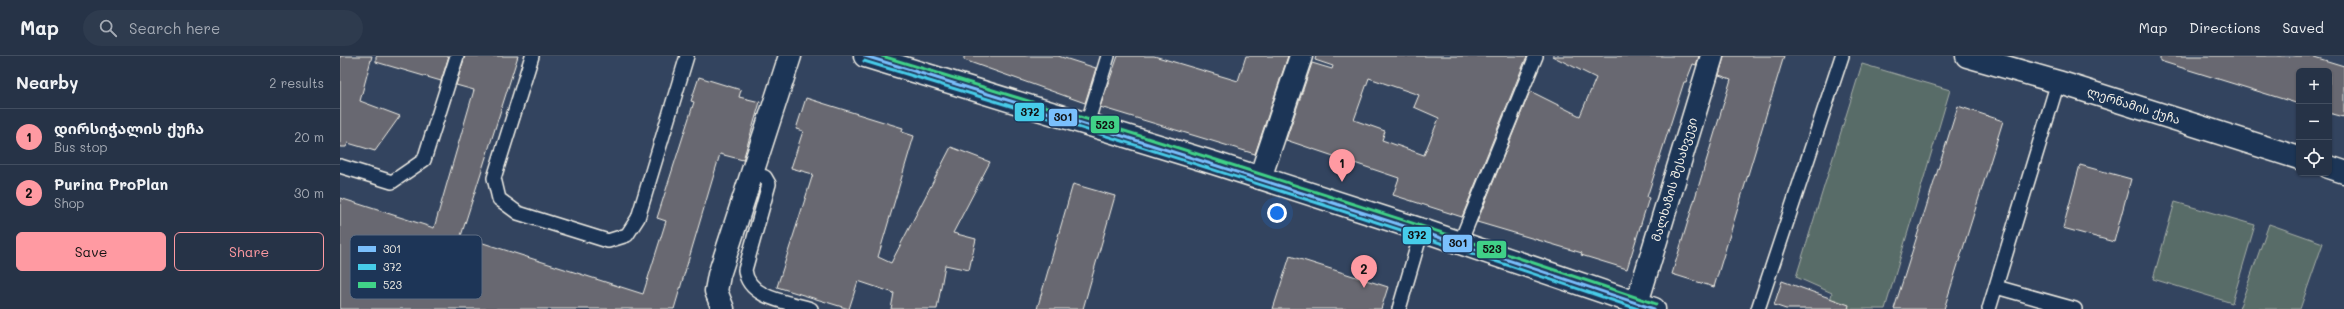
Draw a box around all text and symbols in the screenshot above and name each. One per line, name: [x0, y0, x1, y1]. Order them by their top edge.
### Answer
search box: [83, 10, 363, 46]
text: Map: [20, 15, 59, 40]
icon: search: [97, 17, 119, 39]
text: Search here: [129, 18, 220, 38]
text: Map: [2139, 18, 2167, 37]
text: Directions: [2189, 18, 2260, 37]
text: Saved: [2282, 18, 2324, 37]
map controls: [2296, 68, 2332, 176]
button: +: [2296, 68, 2332, 104]
text: Nearby: [16, 71, 78, 93]
text: 2 results: [269, 74, 324, 91]
street label: ლერწამის ქუჩა: [2085, 83, 2183, 127]
line badge: 372: [1014, 102, 1045, 122]
text: 372: [1021, 104, 1039, 119]
button: −: [2296, 104, 2332, 140]
line badge: 301: [1048, 108, 1078, 127]
text: 301: [1054, 109, 1072, 124]
line badge: 523: [1090, 115, 1120, 134]
street label: მალხაზის შესახვევი: [1647, 115, 1700, 243]
text: 523: [1095, 117, 1115, 132]
text: დირსიჭალის ქუჩა: [54, 118, 204, 138]
text: 1: [26, 128, 32, 145]
text: 20 m: [294, 128, 324, 145]
text: Bus stop: [54, 138, 107, 155]
button: locate: [2296, 140, 2332, 176]
pin: 1: [1329, 149, 1355, 182]
text: Purina ProPlan: [54, 174, 168, 194]
text: 2: [25, 184, 33, 201]
text: 30 m: [294, 184, 324, 201]
text: Shop: [54, 194, 84, 211]
your location: [1267, 203, 1287, 223]
line badge: 372: [1402, 226, 1432, 245]
text: 372: [1408, 227, 1426, 242]
button: Save: [16, 232, 166, 271]
button: Share: [174, 232, 324, 271]
line badge: 301: [1442, 234, 1473, 253]
legend: [350, 235, 482, 299]
text: 301: [1449, 235, 1467, 250]
line badge: 523: [1476, 240, 1507, 259]
text: 301: [383, 241, 401, 256]
text: 523: [1482, 241, 1502, 256]
pin: 2: [1351, 255, 1377, 288]
text: 372: [383, 259, 402, 274]
text: 523: [383, 277, 403, 292]

